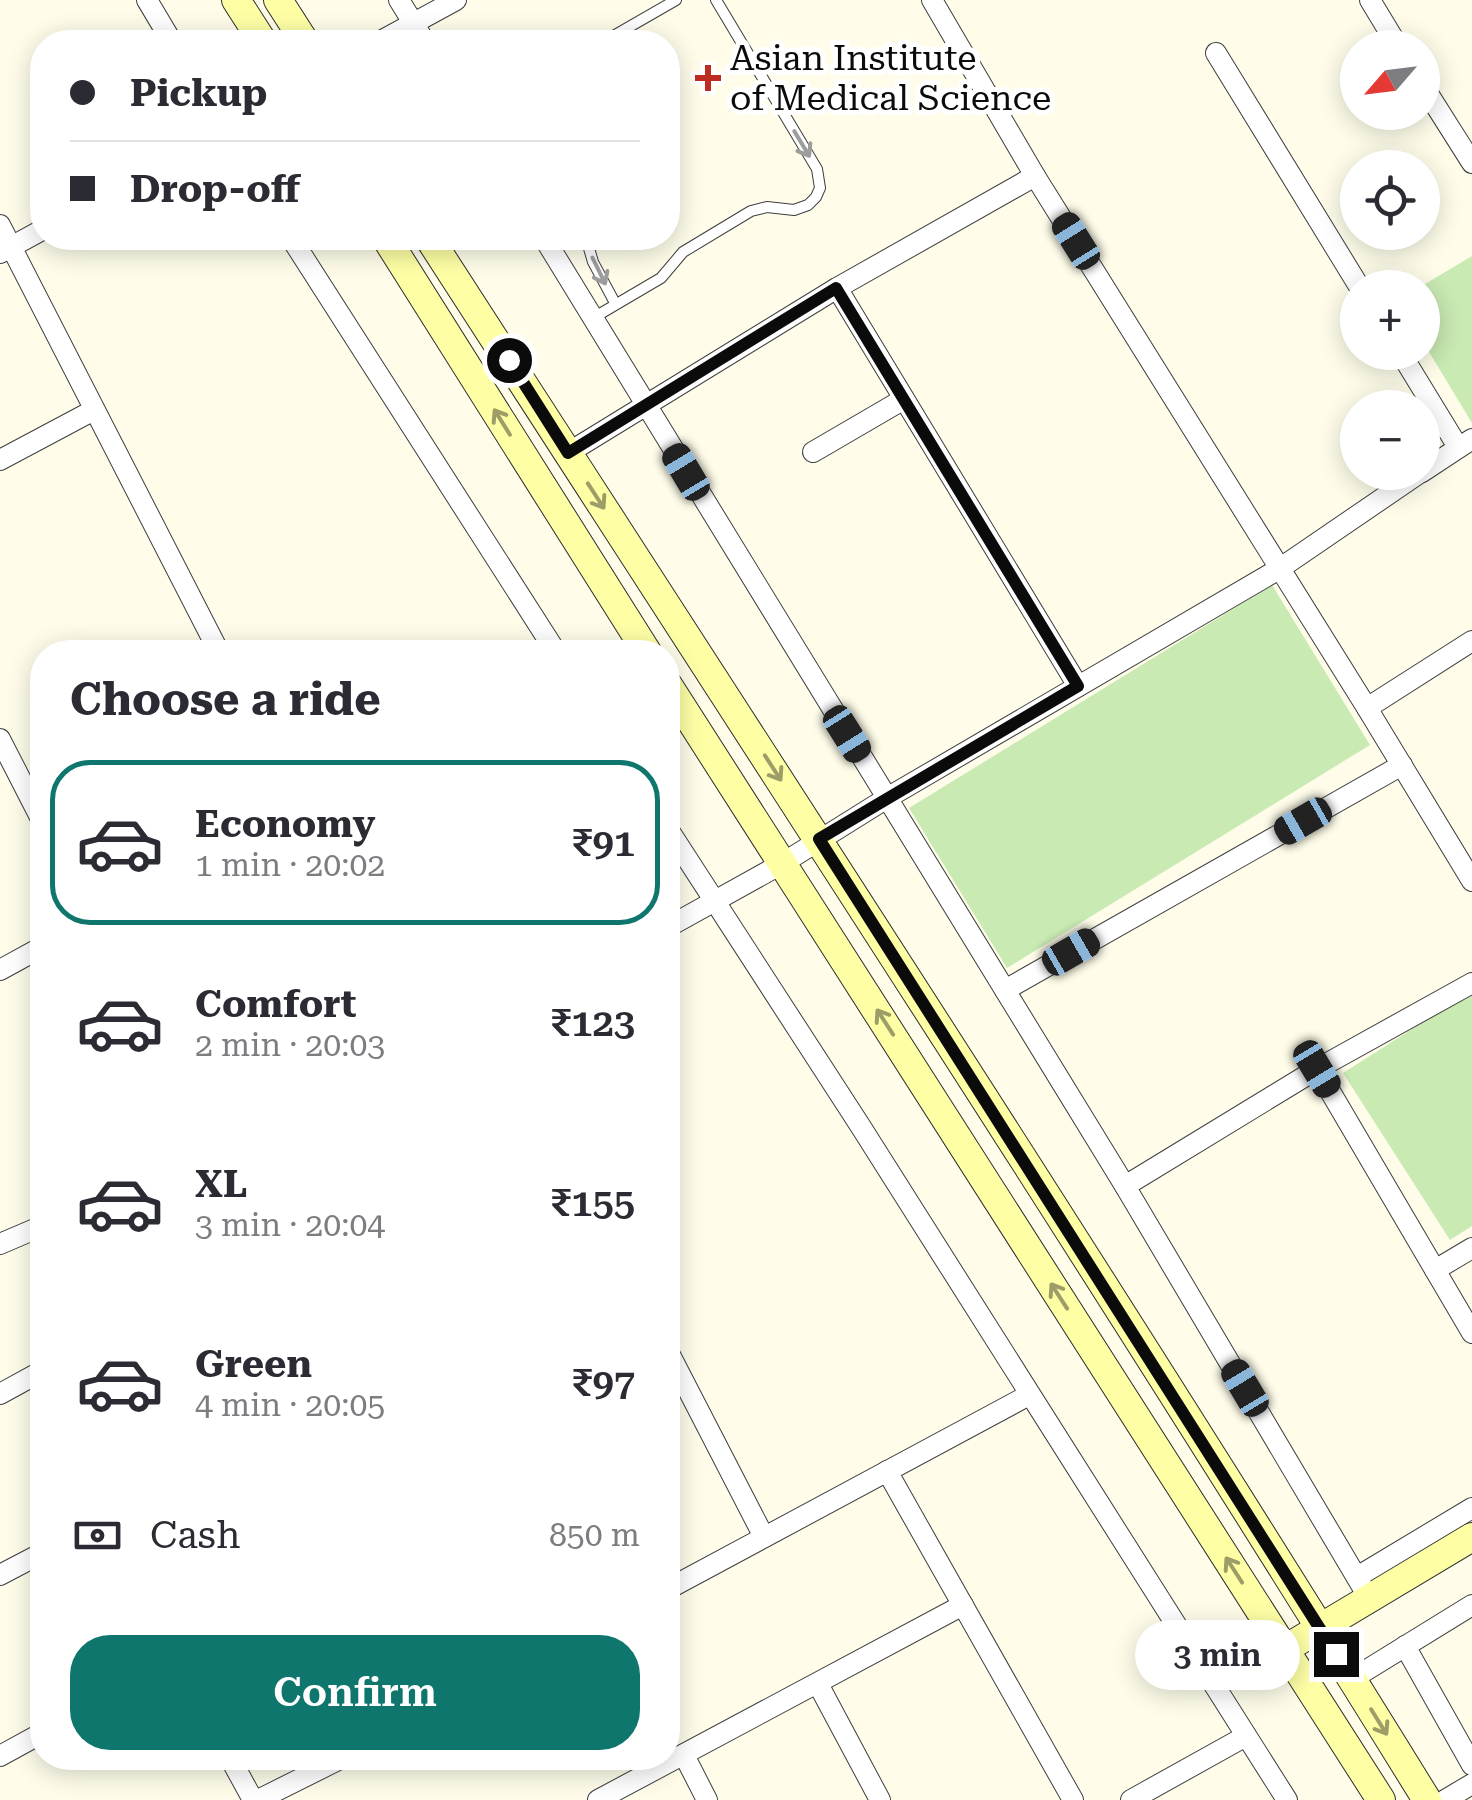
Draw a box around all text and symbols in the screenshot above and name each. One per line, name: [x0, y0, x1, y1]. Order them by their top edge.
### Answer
north arrow: [1340, 30, 1440, 130]
map controls: [1340, 30, 1440, 490]
place label: Asian Institute of Medical Science: [730, 38, 1051, 119]
marker: Asian Institute of Medical Science: [695, 65, 721, 91]
text: Pickup: [130, 71, 267, 115]
one-way arrow: [792, 129, 812, 158]
button: locate: [1340, 150, 1440, 250]
text: Drop-off: [130, 167, 300, 211]
car: [1047, 208, 1105, 274]
one-way arrow: [590, 256, 609, 285]
button: +: [1340, 270, 1440, 370]
route start: [487, 338, 532, 383]
button: −: [1340, 390, 1440, 490]
one-way arrow: [491, 408, 512, 437]
car: [658, 439, 714, 505]
one-way arrow: [586, 481, 607, 510]
text: Choose a ride: [70, 673, 381, 726]
car: [818, 701, 876, 767]
one-way arrow: [763, 754, 784, 782]
car: [1270, 793, 1336, 849]
icon: car: [75, 798, 165, 888]
text: Economy: [195, 802, 375, 846]
text: ₹91: [571, 821, 635, 865]
text: 1 min · 20:02: [195, 846, 385, 884]
car: [1038, 924, 1104, 980]
icon: car: [75, 978, 165, 1068]
text: Comfort: [195, 982, 356, 1026]
text: ₹123: [550, 1001, 635, 1045]
one-way arrow: [874, 1008, 895, 1037]
text: 2 min · 20:03: [195, 1026, 385, 1064]
car: [1289, 1036, 1345, 1102]
icon: car: [75, 1158, 165, 1248]
text: XL: [195, 1162, 247, 1206]
text: ₹155: [550, 1181, 635, 1225]
text: 3 min · 20:04: [195, 1206, 385, 1244]
one-way arrow: [1049, 1282, 1070, 1311]
icon: car: [75, 1338, 165, 1428]
text: Green: [195, 1342, 312, 1386]
car: [1217, 1355, 1273, 1421]
text: ₹97: [571, 1361, 635, 1405]
text: 4 min · 20:05: [195, 1386, 385, 1424]
icon: cash: [70, 1508, 125, 1563]
text: Cash: [150, 1513, 240, 1557]
text: 850 m: [549, 1516, 640, 1554]
one-way arrow: [1224, 1556, 1245, 1585]
callout: 3 min: [1136, 1619, 1301, 1689]
route end: [1314, 1632, 1359, 1677]
button: Confirm: [70, 1635, 640, 1750]
text: 3 min: [1173, 1636, 1262, 1674]
one-way arrow: [1369, 1708, 1389, 1736]

